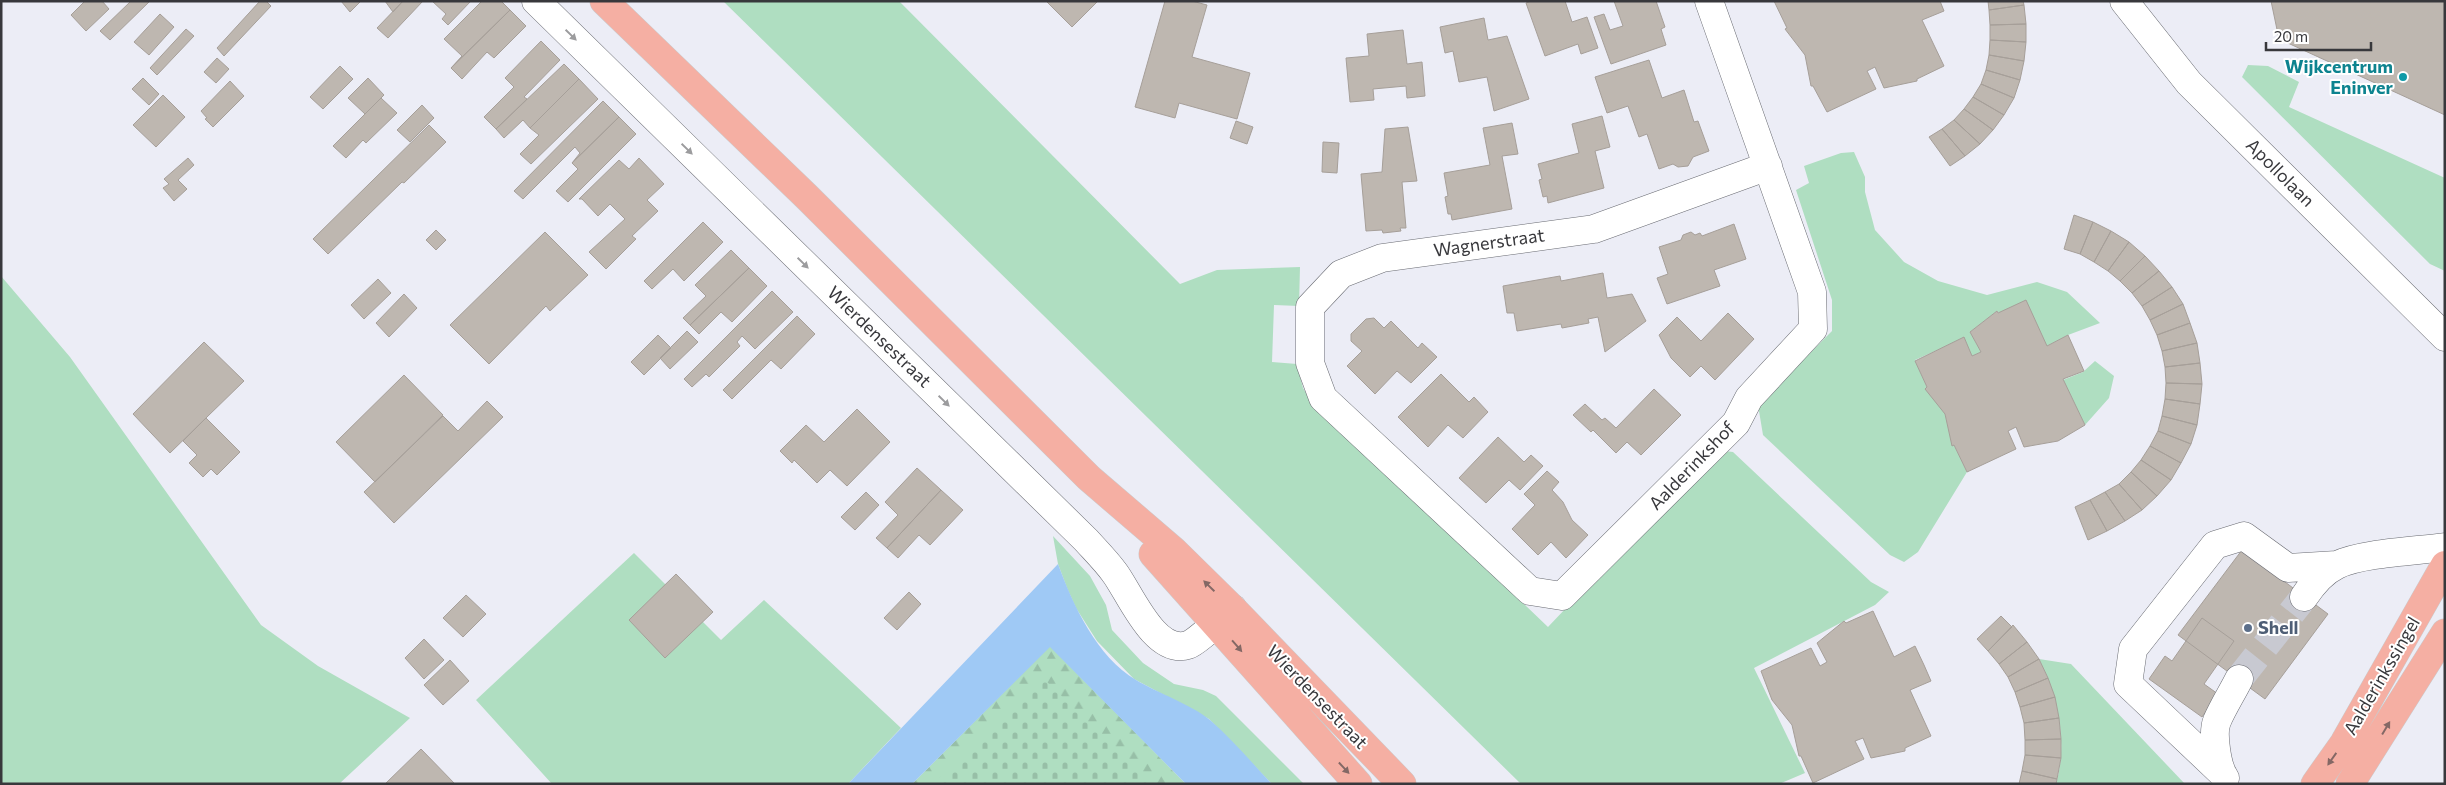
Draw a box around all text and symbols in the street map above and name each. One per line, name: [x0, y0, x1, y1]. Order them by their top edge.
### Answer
scale bar: [2266, 20, 2371, 52]
text: 20 m: [2274, 27, 2308, 45]
one-way arrow: [564, 29, 576, 41]
place label: Wijkcentrum Eninver: [2285, 55, 2394, 98]
marker: Wijkcentrum Eninver: [2397, 71, 2409, 83]
street label: Apollolaan: [2242, 134, 2319, 211]
one-way arrow: [681, 143, 693, 155]
street label: Wagnerstraat: [1432, 223, 1546, 261]
one-way arrow: [797, 257, 809, 269]
street label: Wierdensestraat: [823, 281, 936, 391]
one-way arrow: [938, 395, 950, 407]
street label: Aalderinkshof: [1644, 416, 1739, 514]
one-way arrow: [1204, 580, 1216, 592]
street label: Aalderinkssingel: [2338, 612, 2424, 739]
place label: Shell: [2258, 616, 2299, 638]
marker: Shell: [2242, 622, 2254, 634]
one-way arrow: [1231, 640, 1242, 653]
street label: Wierdensestraat: [1263, 640, 1373, 753]
one-way arrow: [2382, 722, 2391, 735]
one-way arrow: [2327, 752, 2337, 766]
one-way arrow: [1338, 762, 1350, 774]

